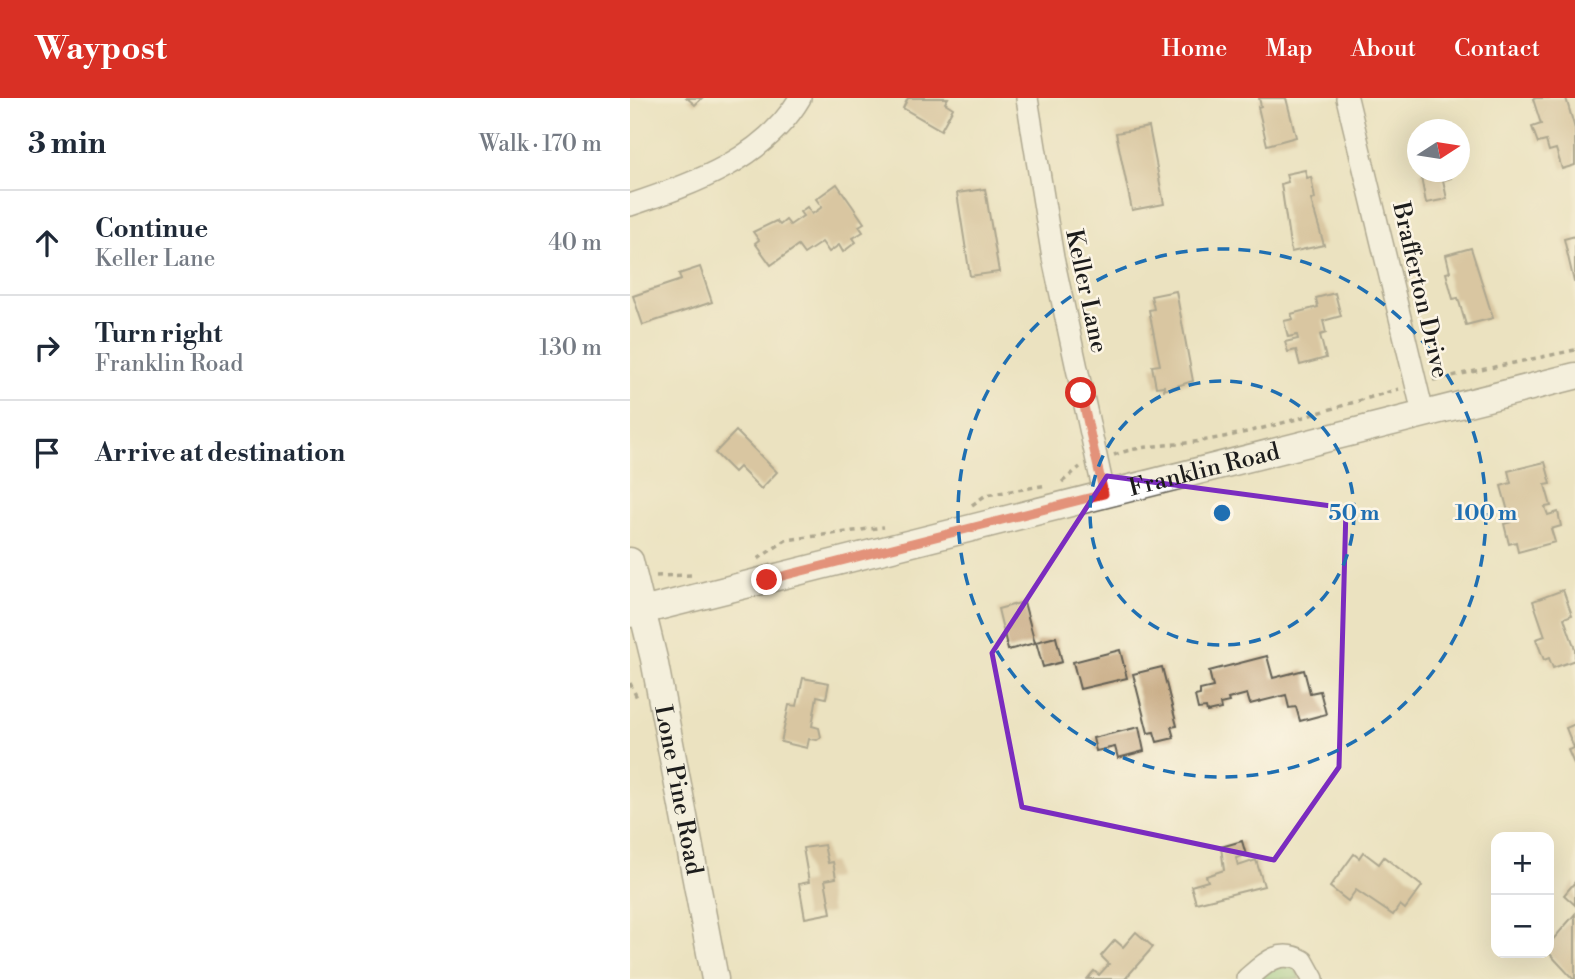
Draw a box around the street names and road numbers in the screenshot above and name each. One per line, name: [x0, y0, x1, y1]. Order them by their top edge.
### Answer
street label: Brafferton Drive: [1385, 198, 1455, 381]
street label: Keller Lane: [1058, 227, 1114, 356]
street label: Franklin Road: [1126, 437, 1283, 504]
street label: Lone Pine Road: [647, 703, 709, 878]

